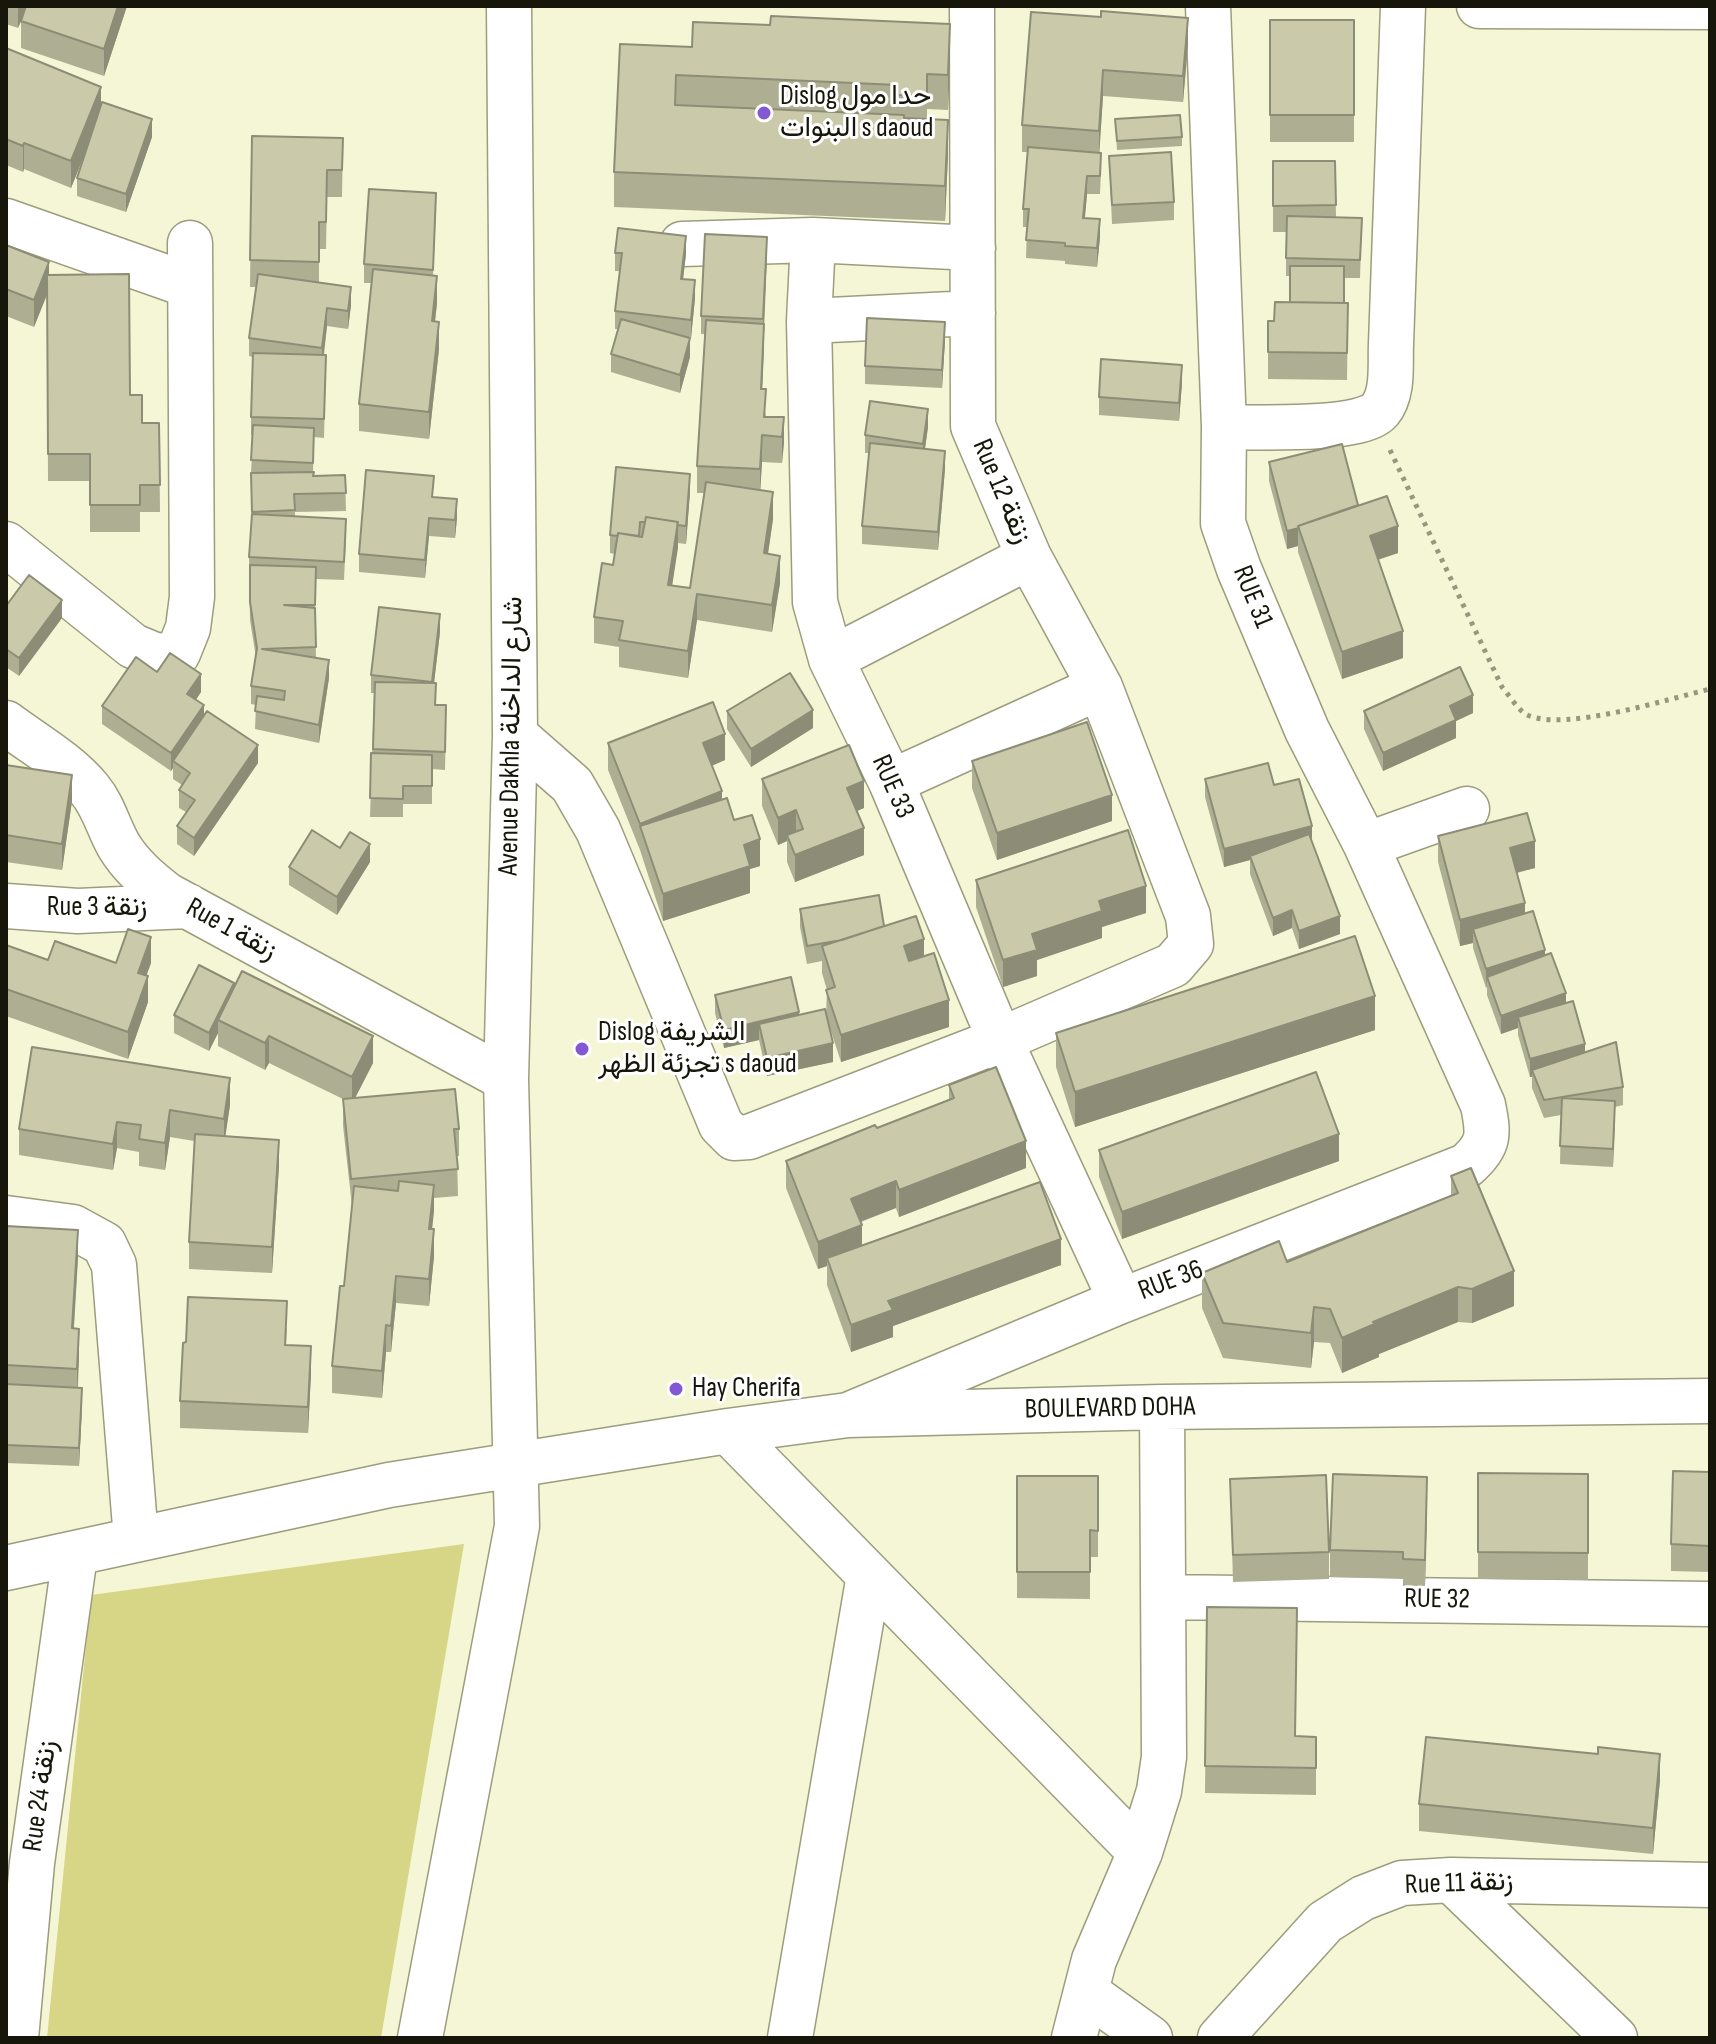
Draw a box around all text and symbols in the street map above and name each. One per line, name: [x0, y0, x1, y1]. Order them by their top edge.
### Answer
place label: Dislog حدا مول البنوات s daoud: [780, 80, 934, 146]
marker: Dislog حدا مول البنوات s daoud: [755, 104, 773, 122]
street label: Rue 12 زنقة: [964, 435, 1038, 549]
street label: RUE 31: [1224, 561, 1280, 633]
street label: Avenue Dakhla شارع الداخلة: [493, 596, 531, 876]
street label: RUE 33: [863, 750, 921, 824]
street label: Rue 3 زنقة: [47, 891, 147, 925]
street label: Rue 1 زنقة: [180, 891, 282, 969]
place label: Dislog الشريفة تجزئة الظهر s daoud: [598, 1016, 797, 1082]
marker: Dislog الشريفة تجزئة الظهر s daoud: [573, 1040, 591, 1058]
street label: RUE 36: [1134, 1253, 1208, 1309]
place label: Hay Cherifa: [692, 1372, 801, 1406]
marker: Hay Cherifa: [667, 1380, 685, 1398]
street label: BOULEVARD DOHA: [1024, 1391, 1196, 1427]
street label: RUE 32: [1404, 1583, 1470, 1617]
street label: Rue 24 زنقة: [17, 1738, 65, 1854]
street label: Rue 11 زنقة: [1404, 1865, 1514, 1903]

